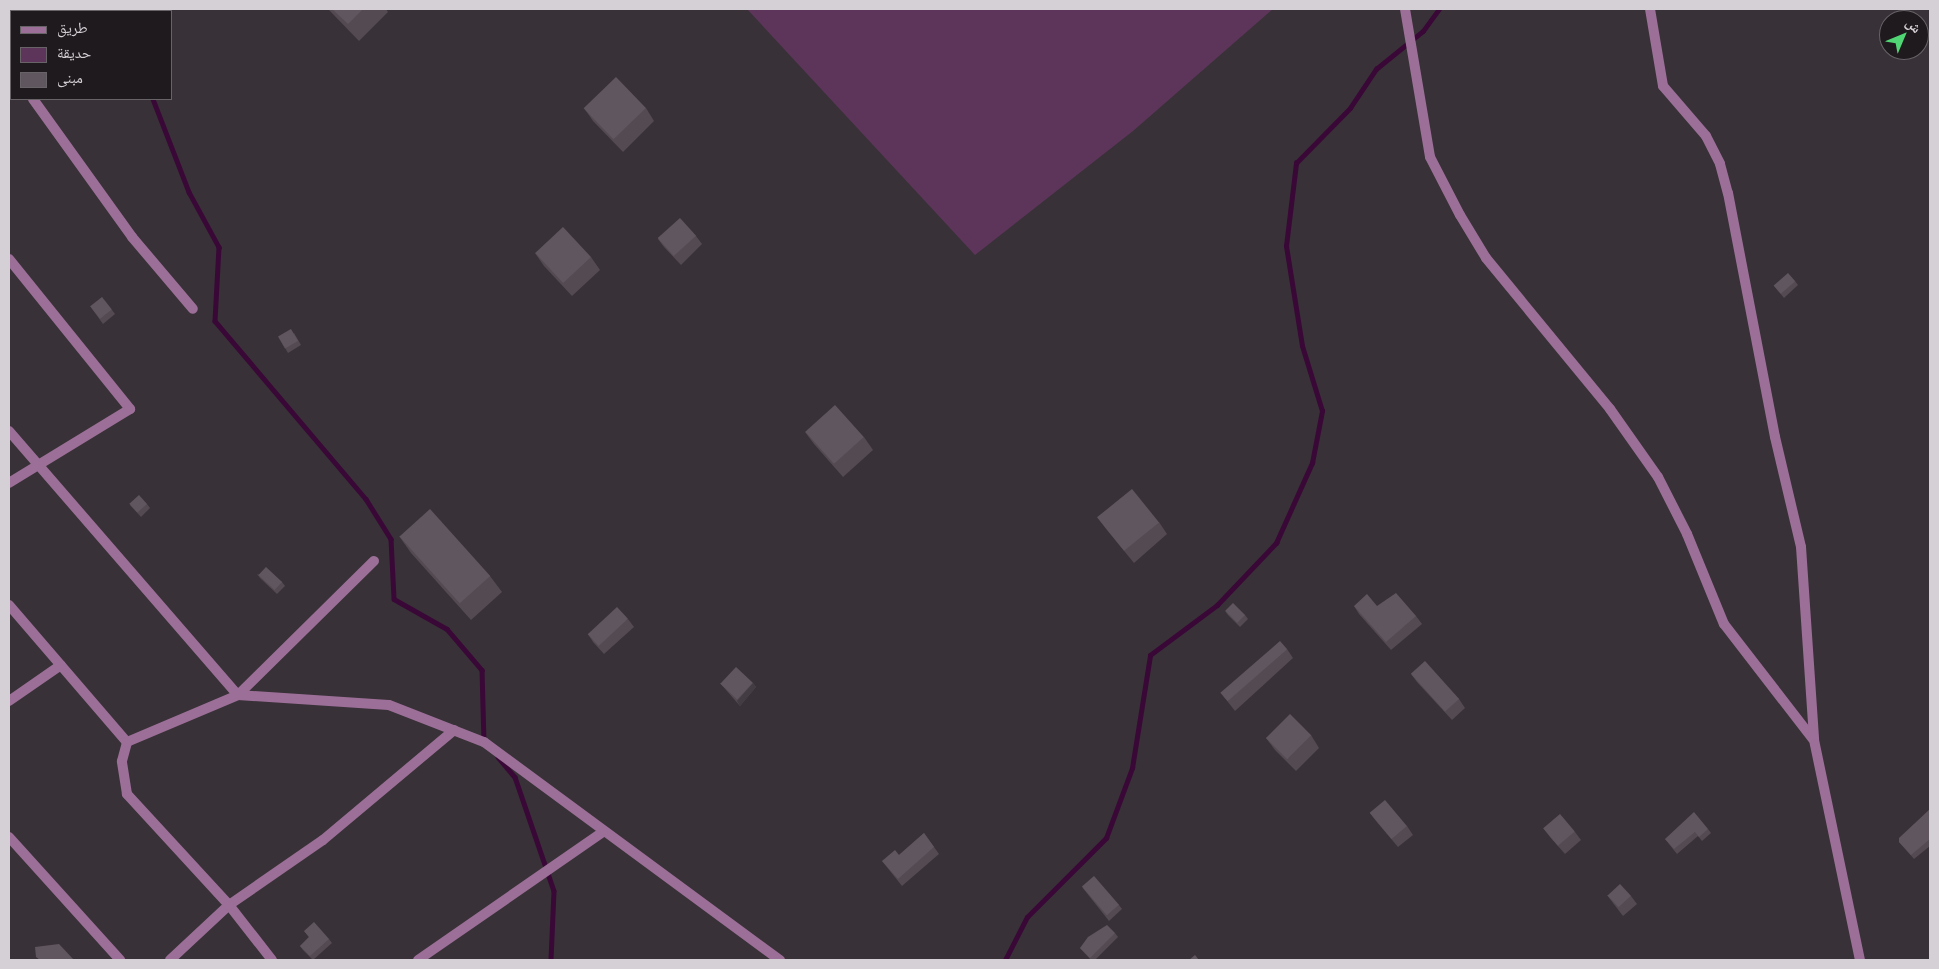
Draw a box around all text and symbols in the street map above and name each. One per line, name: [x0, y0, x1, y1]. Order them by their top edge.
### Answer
legend: [10, 10, 172, 100]
north arrow: [1879, 10, 1929, 60]
text: ش: [1903, 14, 1925, 36]
text: طريق: [57, 19, 88, 37]
text: حديقة: [57, 44, 91, 62]
text: مبنى: [57, 69, 83, 87]

